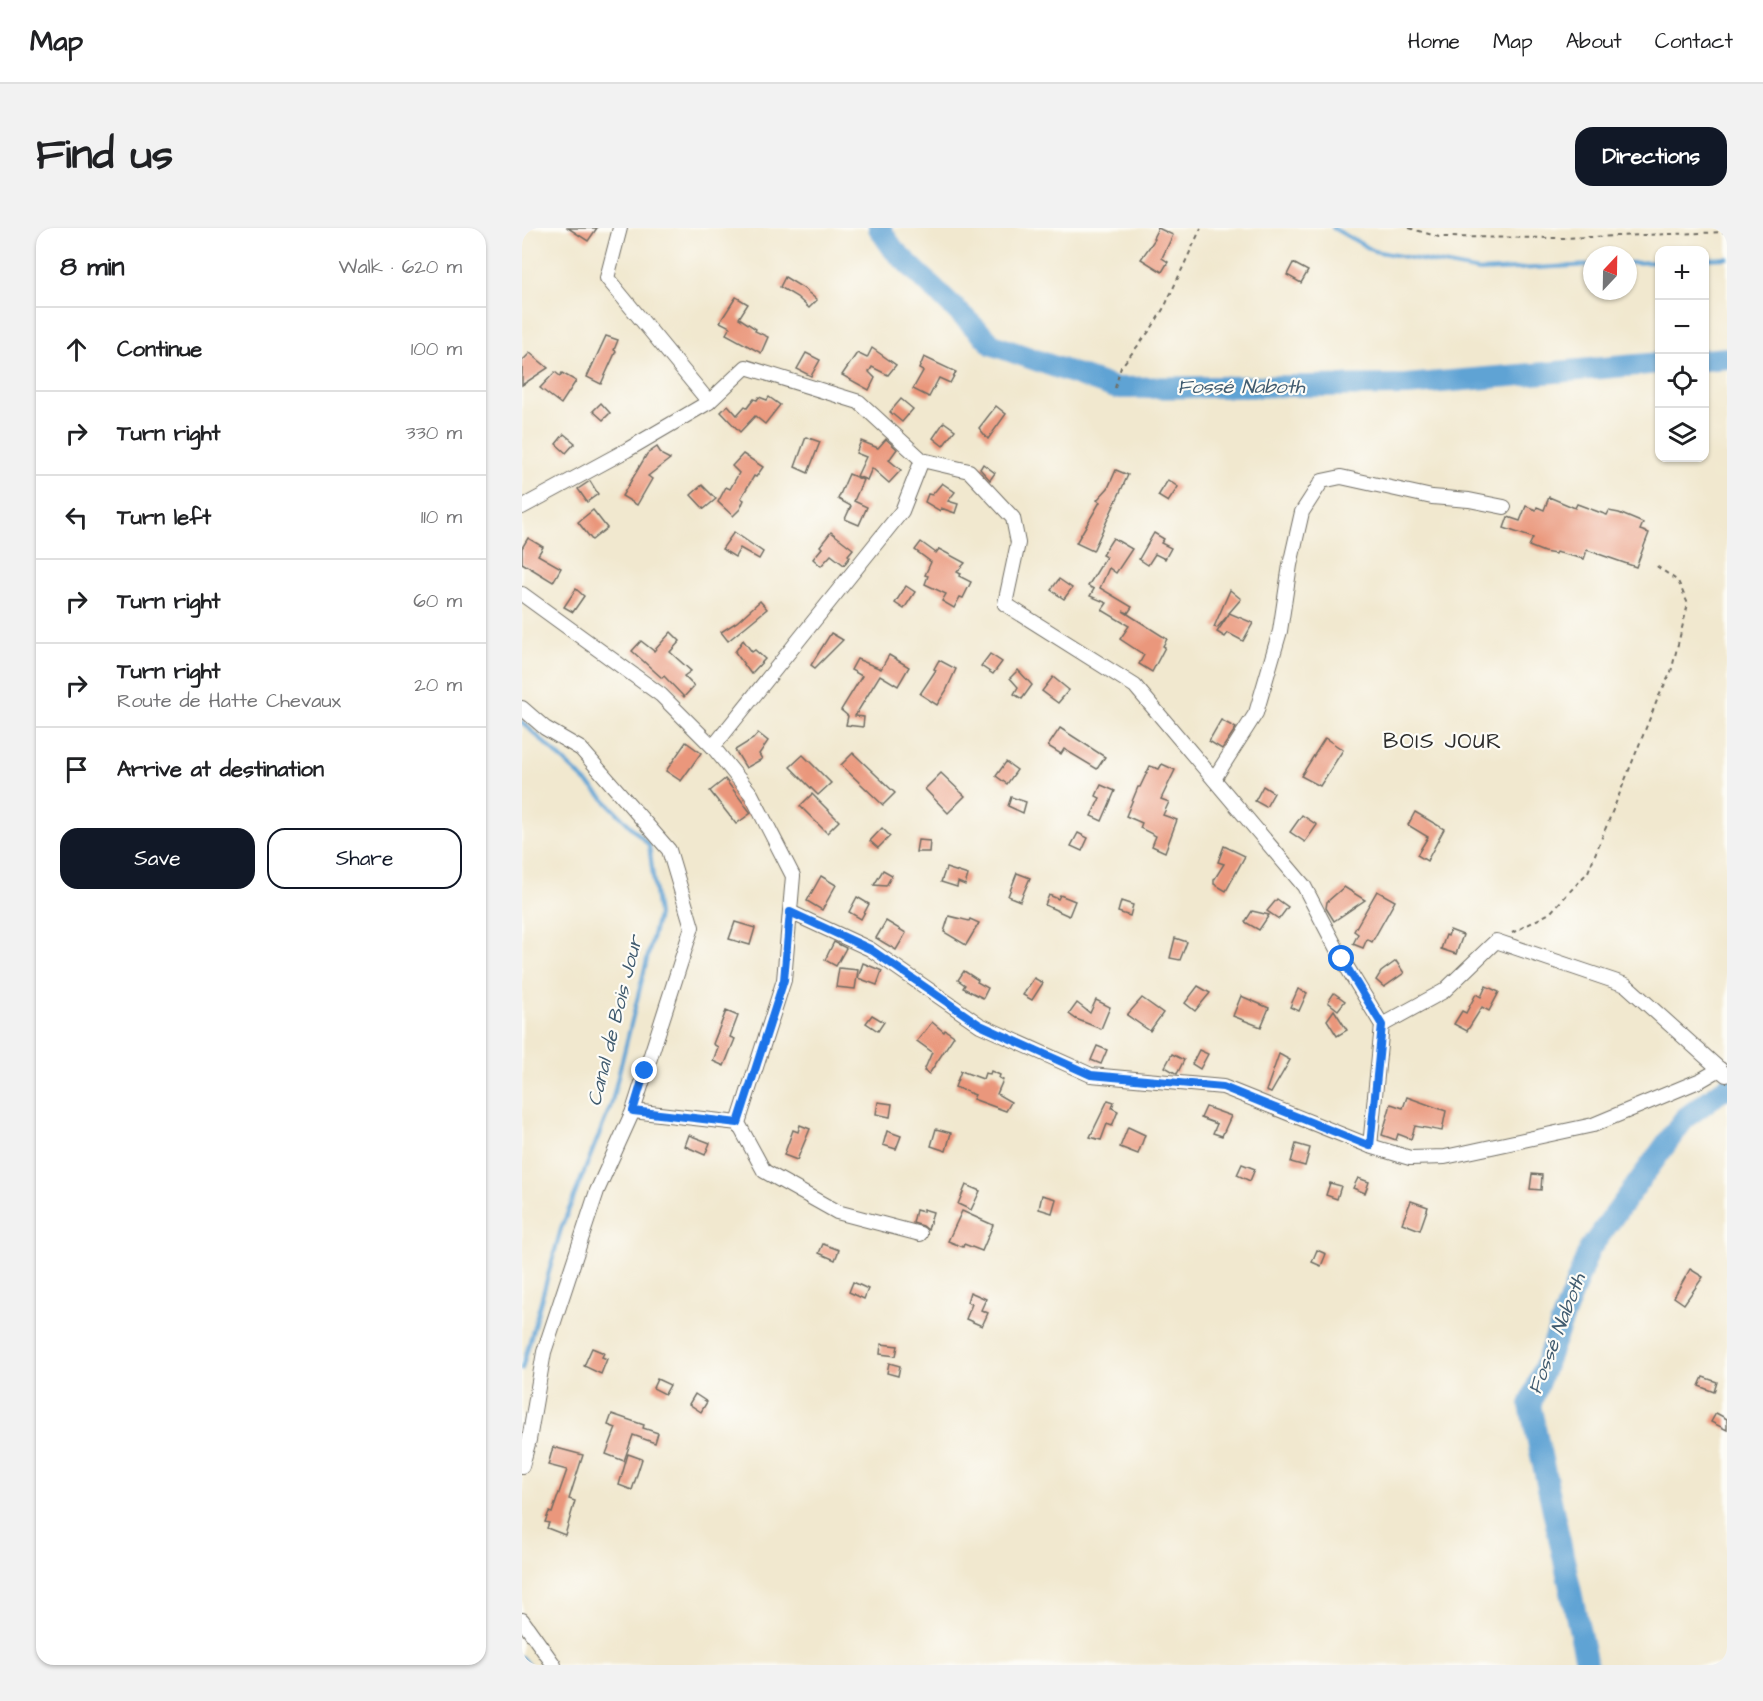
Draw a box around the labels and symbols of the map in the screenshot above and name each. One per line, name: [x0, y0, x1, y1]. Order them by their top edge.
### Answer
north arrow: [1583, 246, 1637, 300]
water label: Fossé Naboth: [1177, 373, 1306, 401]
district label: BOIS JOUR: [1383, 727, 1503, 756]
water label: Canal de Bois Jour: [580, 931, 650, 1109]
route start: [1328, 945, 1354, 971]
route end: [631, 1057, 657, 1083]
water label: Fossé Naboth: [1521, 1269, 1593, 1398]

